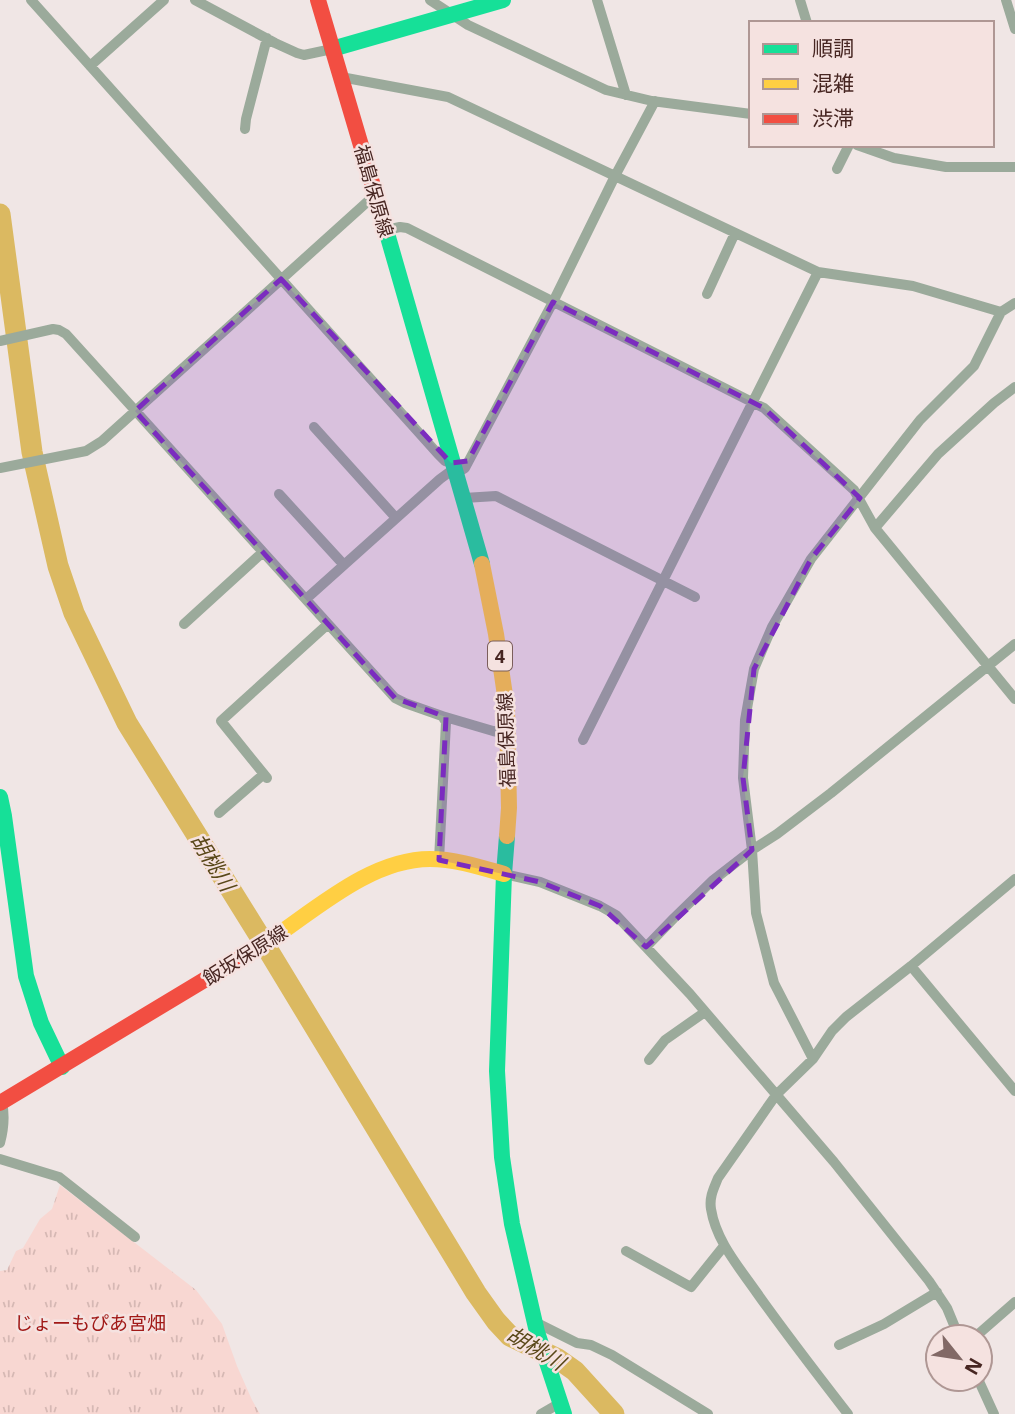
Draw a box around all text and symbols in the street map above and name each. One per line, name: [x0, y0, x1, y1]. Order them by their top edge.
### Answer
legend: [749, 21, 994, 147]
text: 順調: [812, 34, 854, 62]
text: 混雑: [812, 69, 854, 97]
text: 渋滞: [812, 104, 854, 132]
street label: 福島保原線: [348, 142, 400, 240]
road number: 4: [488, 642, 512, 670]
street label: 福島保原線: [491, 692, 521, 788]
water label: 胡桃川: [184, 828, 243, 898]
street label: 飯坂保原線: [198, 919, 292, 991]
park label: じょーもぴあ宮畑: [14, 1310, 166, 1336]
water label: 胡桃川: [502, 1320, 572, 1377]
north arrow: [924, 1323, 994, 1393]
text: N: [959, 1353, 989, 1380]

